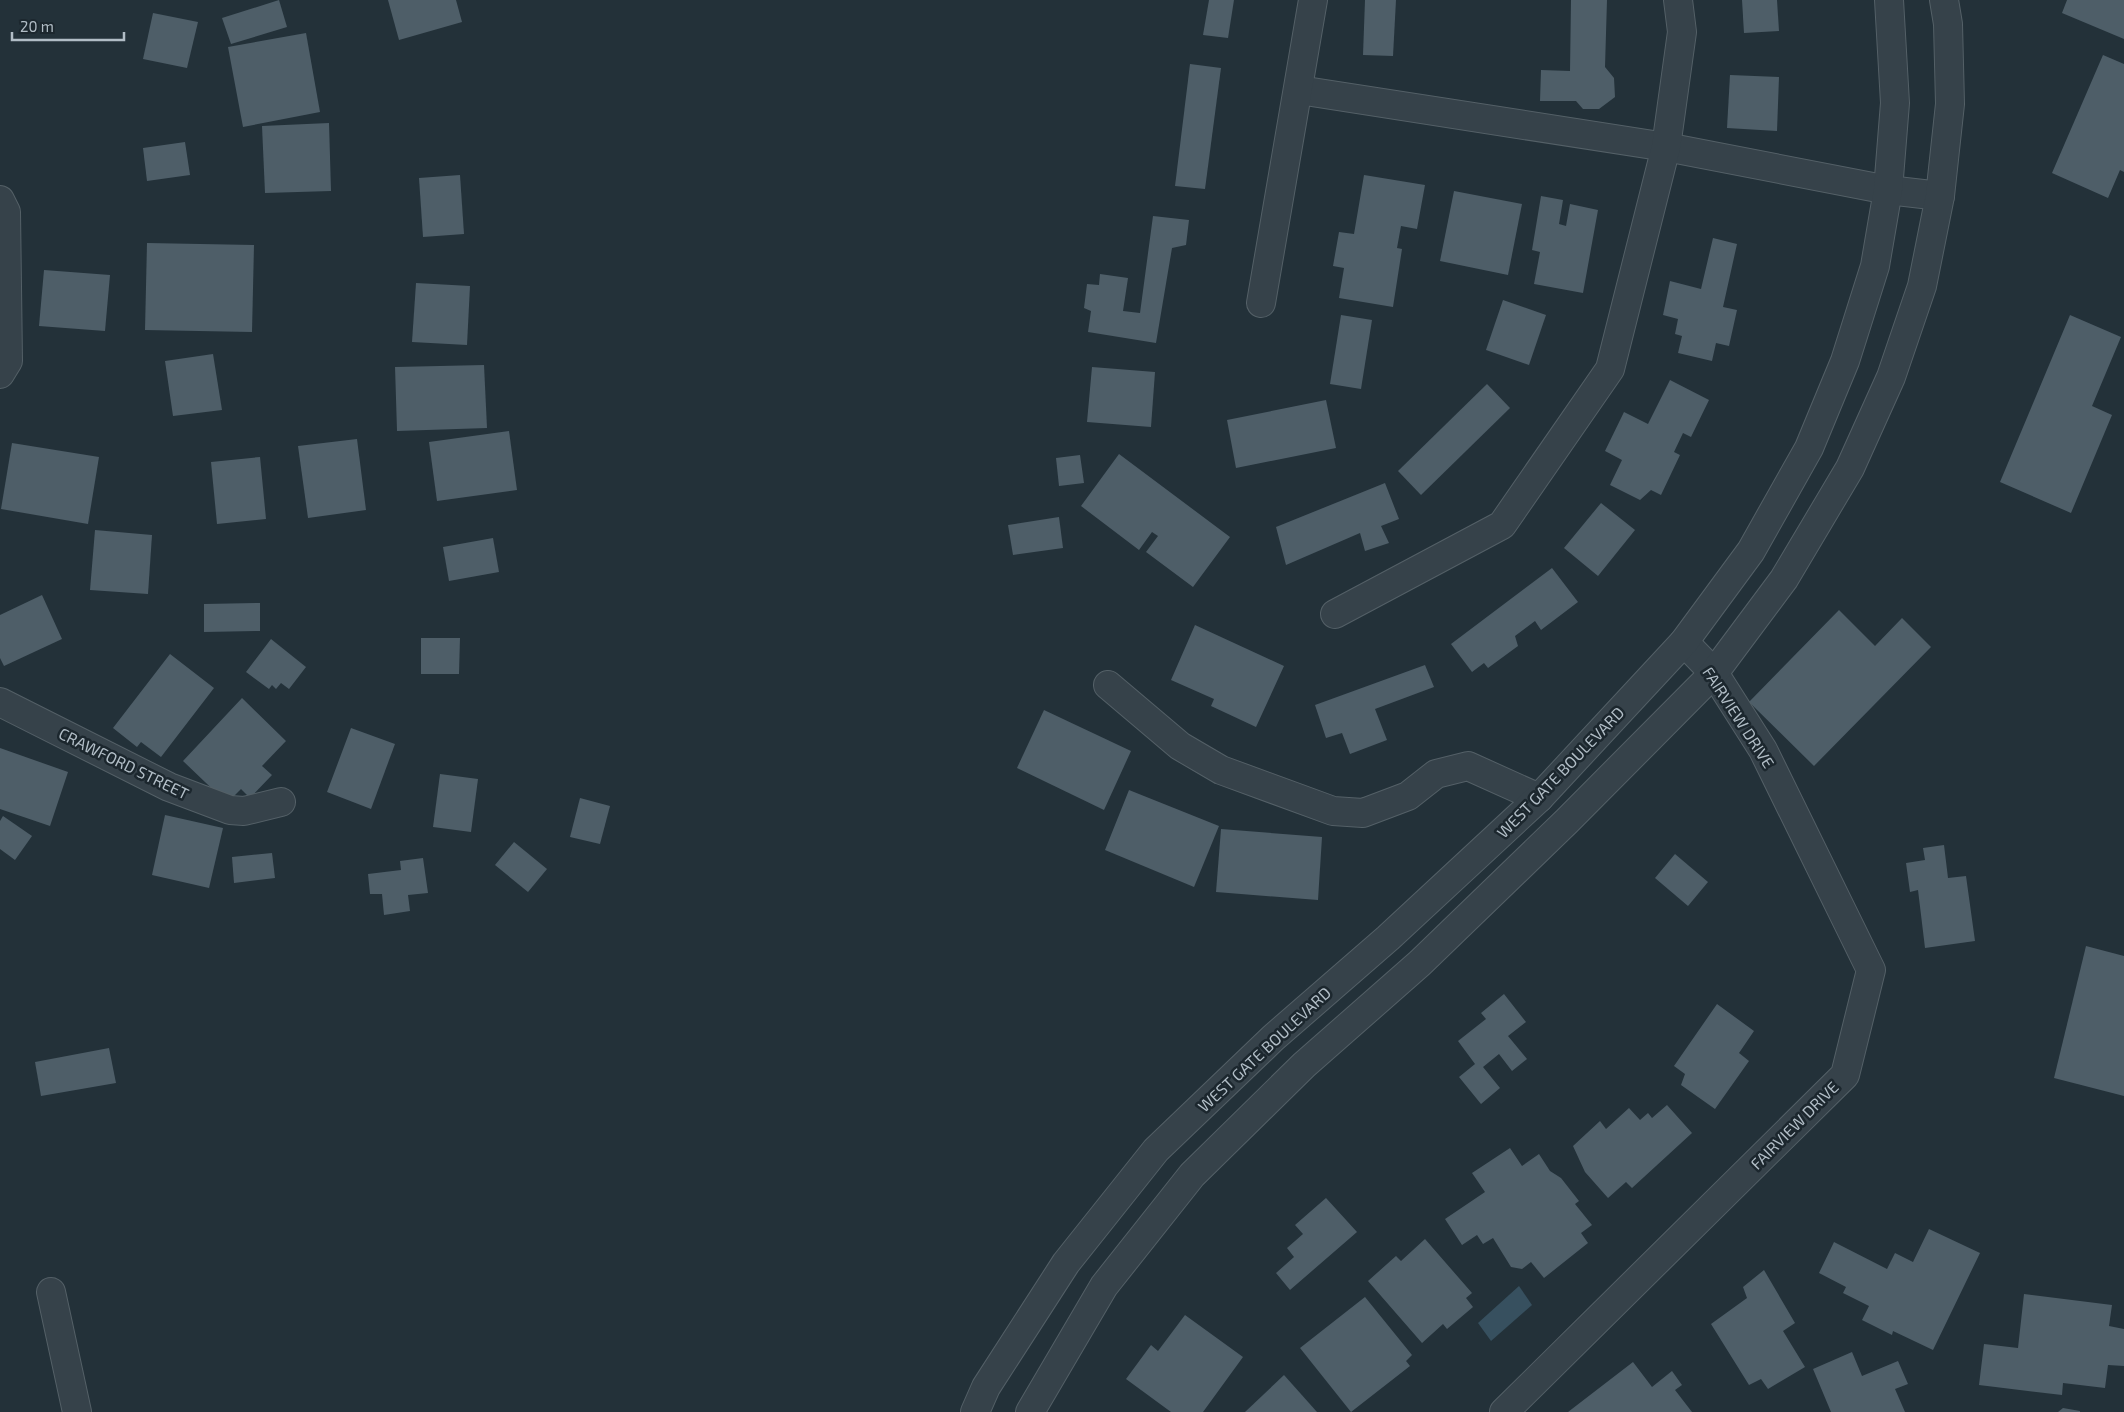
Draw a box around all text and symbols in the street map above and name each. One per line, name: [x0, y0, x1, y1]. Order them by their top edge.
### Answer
scale bar: [12, 10, 125, 42]
text: 20 m: [20, 17, 54, 35]
street label: FAIRVIEW DRIVE: [1699, 663, 1779, 771]
street label: WEST GATE BOULEVARD: [1493, 703, 1627, 841]
street label: CRAWFORD STREET: [56, 723, 192, 803]
street label: WEST GATE BOULEVARD: [1194, 983, 1334, 1115]
street label: FAIRVIEW DRIVE: [1746, 1077, 1842, 1173]

